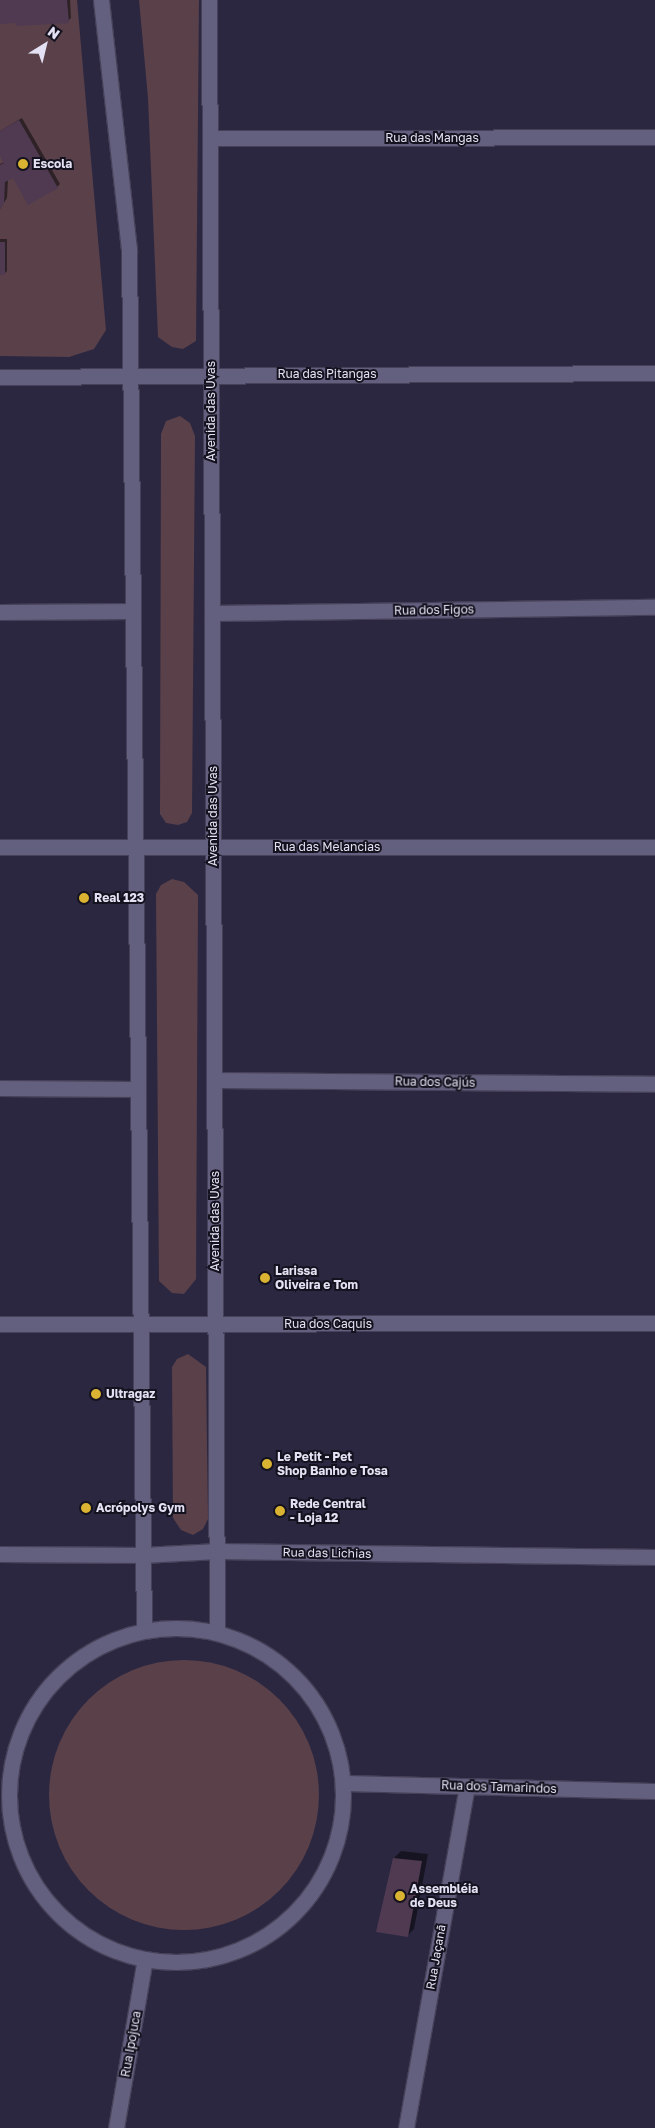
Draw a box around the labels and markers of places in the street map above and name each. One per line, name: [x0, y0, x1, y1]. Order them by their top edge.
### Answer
place label: Escola: [33, 157, 72, 171]
marker: Escola: [17, 158, 29, 170]
place label: Real 123: [94, 891, 144, 905]
marker: Real 123: [78, 892, 90, 904]
place label: Larissa Oliveira e Tom: [275, 1264, 358, 1292]
marker: Larissa Oliveira e Tom: [259, 1272, 271, 1284]
place label: Ultragaz: [106, 1387, 155, 1401]
marker: Ultragaz: [90, 1388, 102, 1400]
place label: Le Petit - Pet Shop Banho e Tosa: [277, 1450, 388, 1478]
marker: Le Petit - Pet Shop Banho e Tosa: [261, 1458, 273, 1470]
place label: Rede Central - Loja 12: [290, 1497, 366, 1525]
place label: Acrópolys Gym: [96, 1501, 185, 1515]
marker: Acrópolys Gym: [80, 1502, 92, 1514]
marker: Rede Central - Loja 12: [274, 1505, 286, 1517]
place label: Assembléia de Deus: [410, 1882, 478, 1910]
marker: Assembléia de Deus: [394, 1890, 406, 1902]

